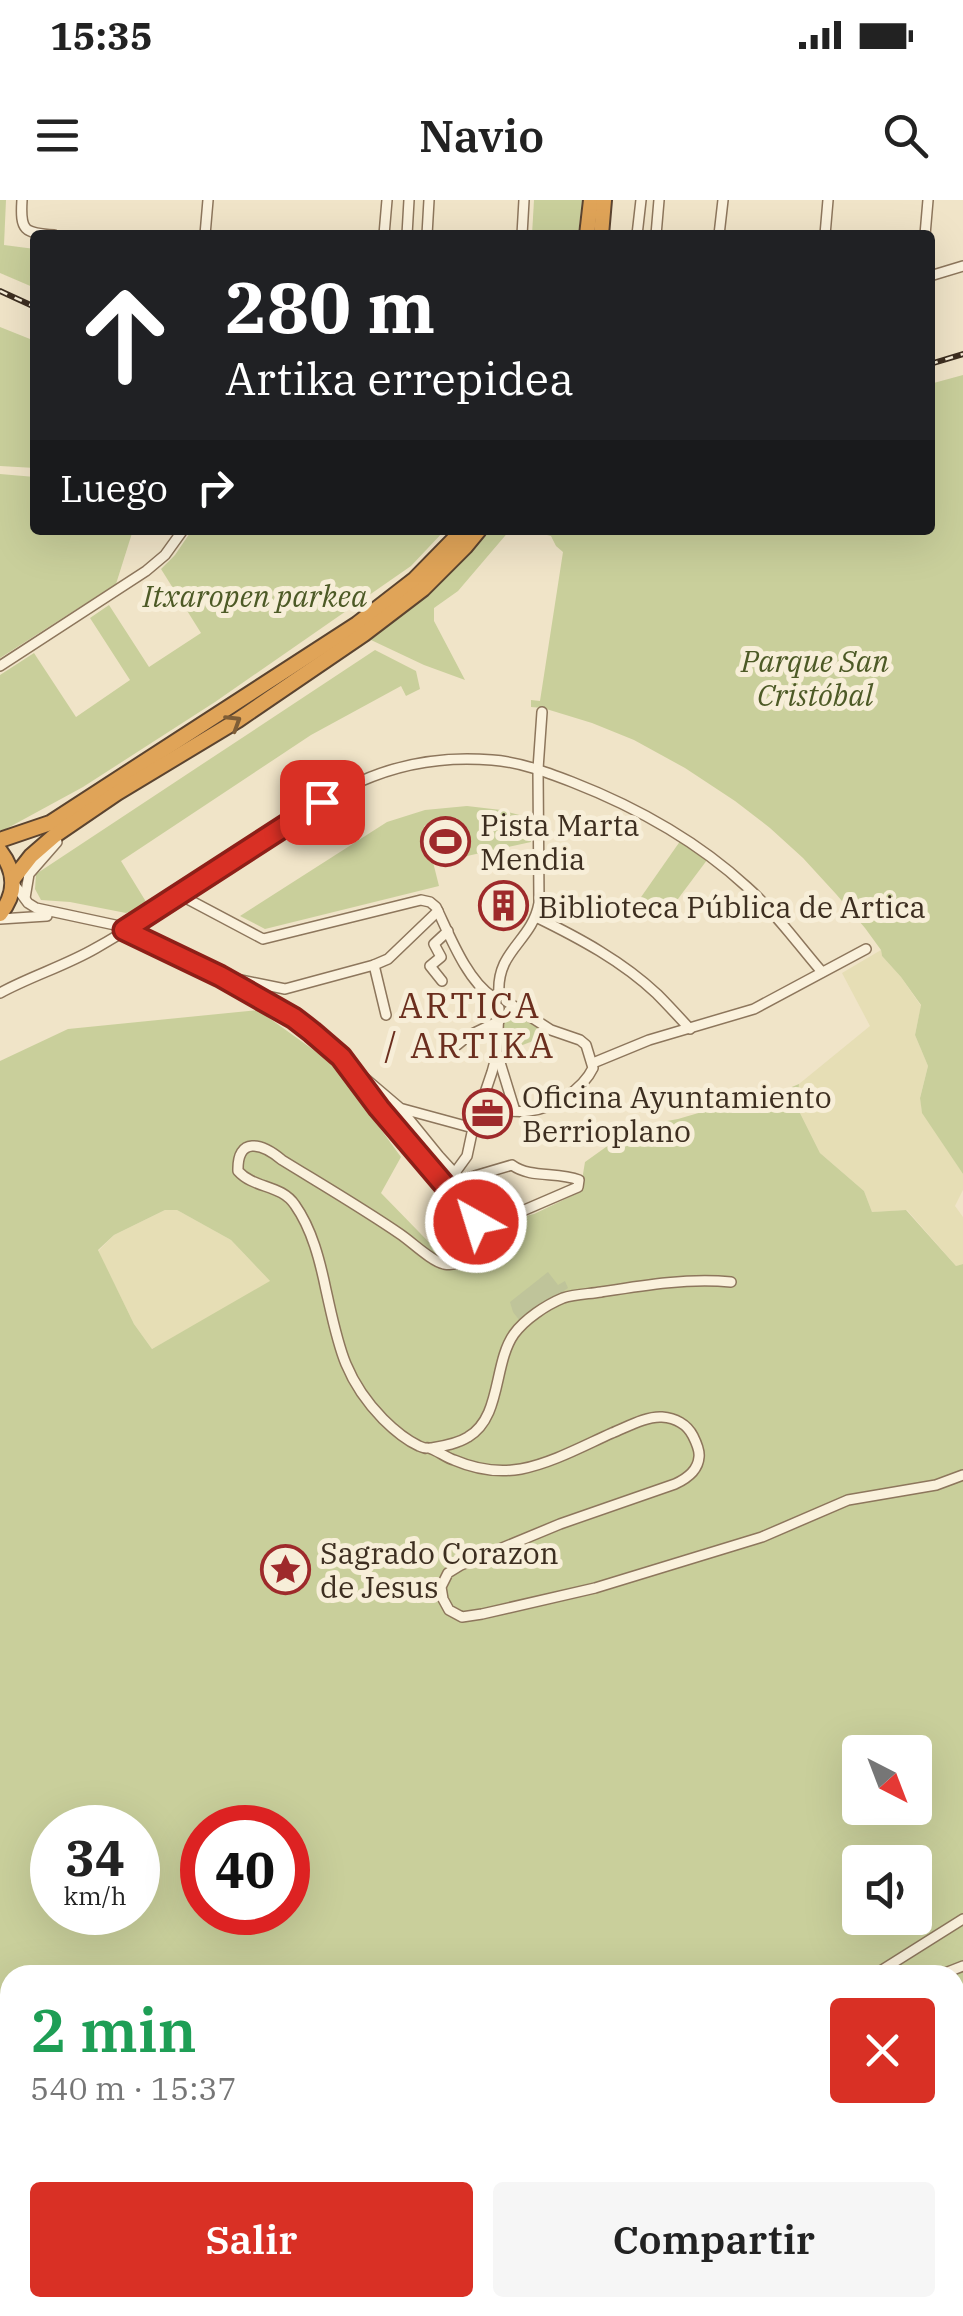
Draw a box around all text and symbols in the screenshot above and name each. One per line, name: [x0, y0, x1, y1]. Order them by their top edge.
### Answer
text: 15:35: [50, 11, 153, 60]
text: Navio: [419, 106, 544, 164]
icon: menu: [30, 108, 85, 163]
icon: search: [878, 108, 933, 163]
text: 280 m: [225, 261, 435, 352]
icon: ahead: [60, 270, 190, 400]
text: Artika errepidea: [225, 349, 574, 407]
icon: right: [188, 460, 243, 515]
text: Luego: [60, 463, 168, 512]
park label: Itxaropen parkea: [142, 576, 368, 615]
park label: Parque San Cristóbal: [740, 641, 889, 714]
one-way arrow: [223, 715, 241, 734]
pin: [280, 760, 365, 845]
icon: arrive: [295, 775, 350, 830]
place label: Pista Marta Mendia: [480, 805, 640, 878]
sports icon: Pista Marta Mendia: [419, 815, 471, 867]
building icon: Biblioteca Pública de Artica: [477, 880, 529, 932]
place label: Biblioteca Pública de Artica: [538, 887, 926, 926]
district label: ARTICA / ARTIKA: [384, 982, 556, 1068]
place label: Oficina Ayuntamiento Berrioplano: [522, 1077, 832, 1150]
office icon: Oficina Ayuntamiento Berrioplano: [461, 1087, 513, 1139]
position arrow: [424, 1170, 528, 1274]
place label: Sagrado Corazon de Jesus: [320, 1533, 559, 1606]
place icon: Sagrado Corazon de Jesus: [259, 1543, 311, 1595]
north arrow: [842, 1735, 932, 1825]
map controls: [842, 1735, 932, 1935]
speed limit sign: 40: [180, 1805, 310, 1935]
text: 34: [65, 1825, 125, 1890]
button: sound: [842, 1845, 932, 1935]
text: km/h: [63, 1879, 127, 1912]
text: 2 min: [30, 1990, 197, 2069]
button: close: [830, 1998, 935, 2103]
text: 540 m · 15:37: [30, 2067, 237, 2109]
button: Salir: [30, 2182, 473, 2297]
button: Compartir: [493, 2182, 935, 2297]

